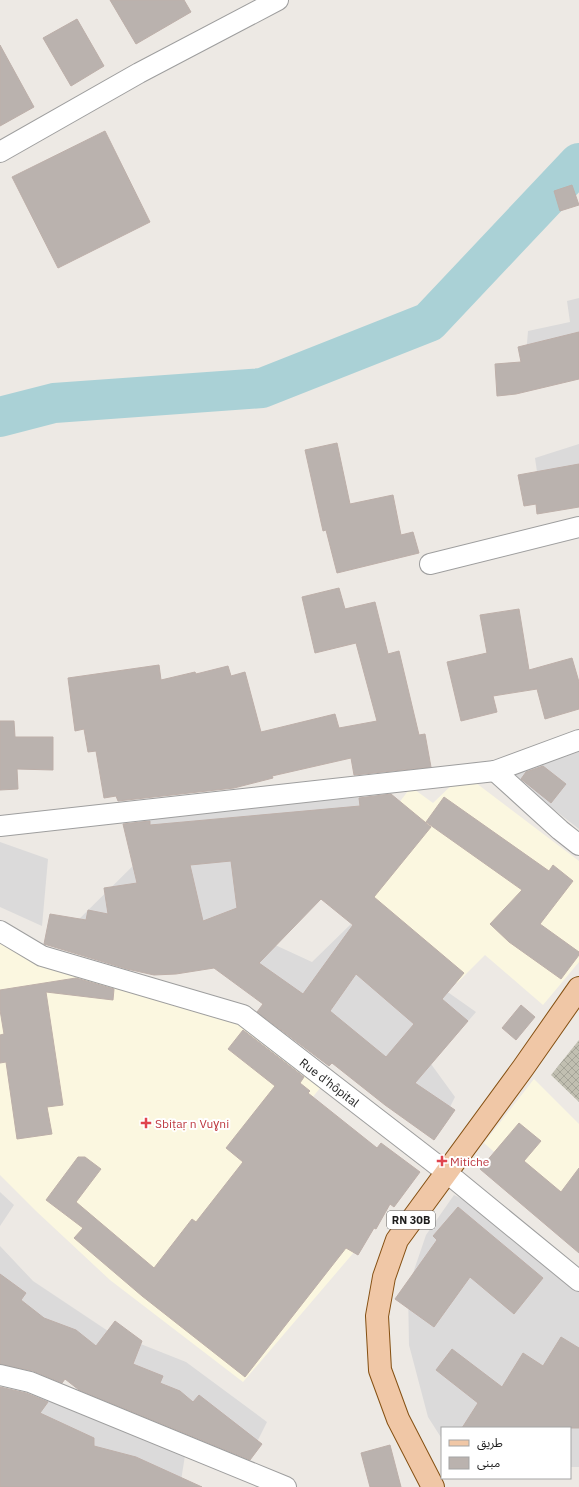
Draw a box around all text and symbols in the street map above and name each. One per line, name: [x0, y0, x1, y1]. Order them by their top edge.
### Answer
street label: Rue d'hôpital: [297, 1054, 363, 1110]
place label: Sbiṭaṛ n Vuɣni: [155, 1116, 229, 1131]
marker: Sbiṭaṛ n Vuɣni: [140, 1117, 152, 1129]
place label: Mitiche: [450, 1154, 490, 1169]
marker: Mitiche: [437, 1156, 447, 1166]
road number: RN 30B: [387, 1211, 435, 1229]
legend: [441, 1427, 571, 1479]
text: طريق: [477, 1435, 503, 1451]
text: مبنى: [477, 1455, 500, 1470]

